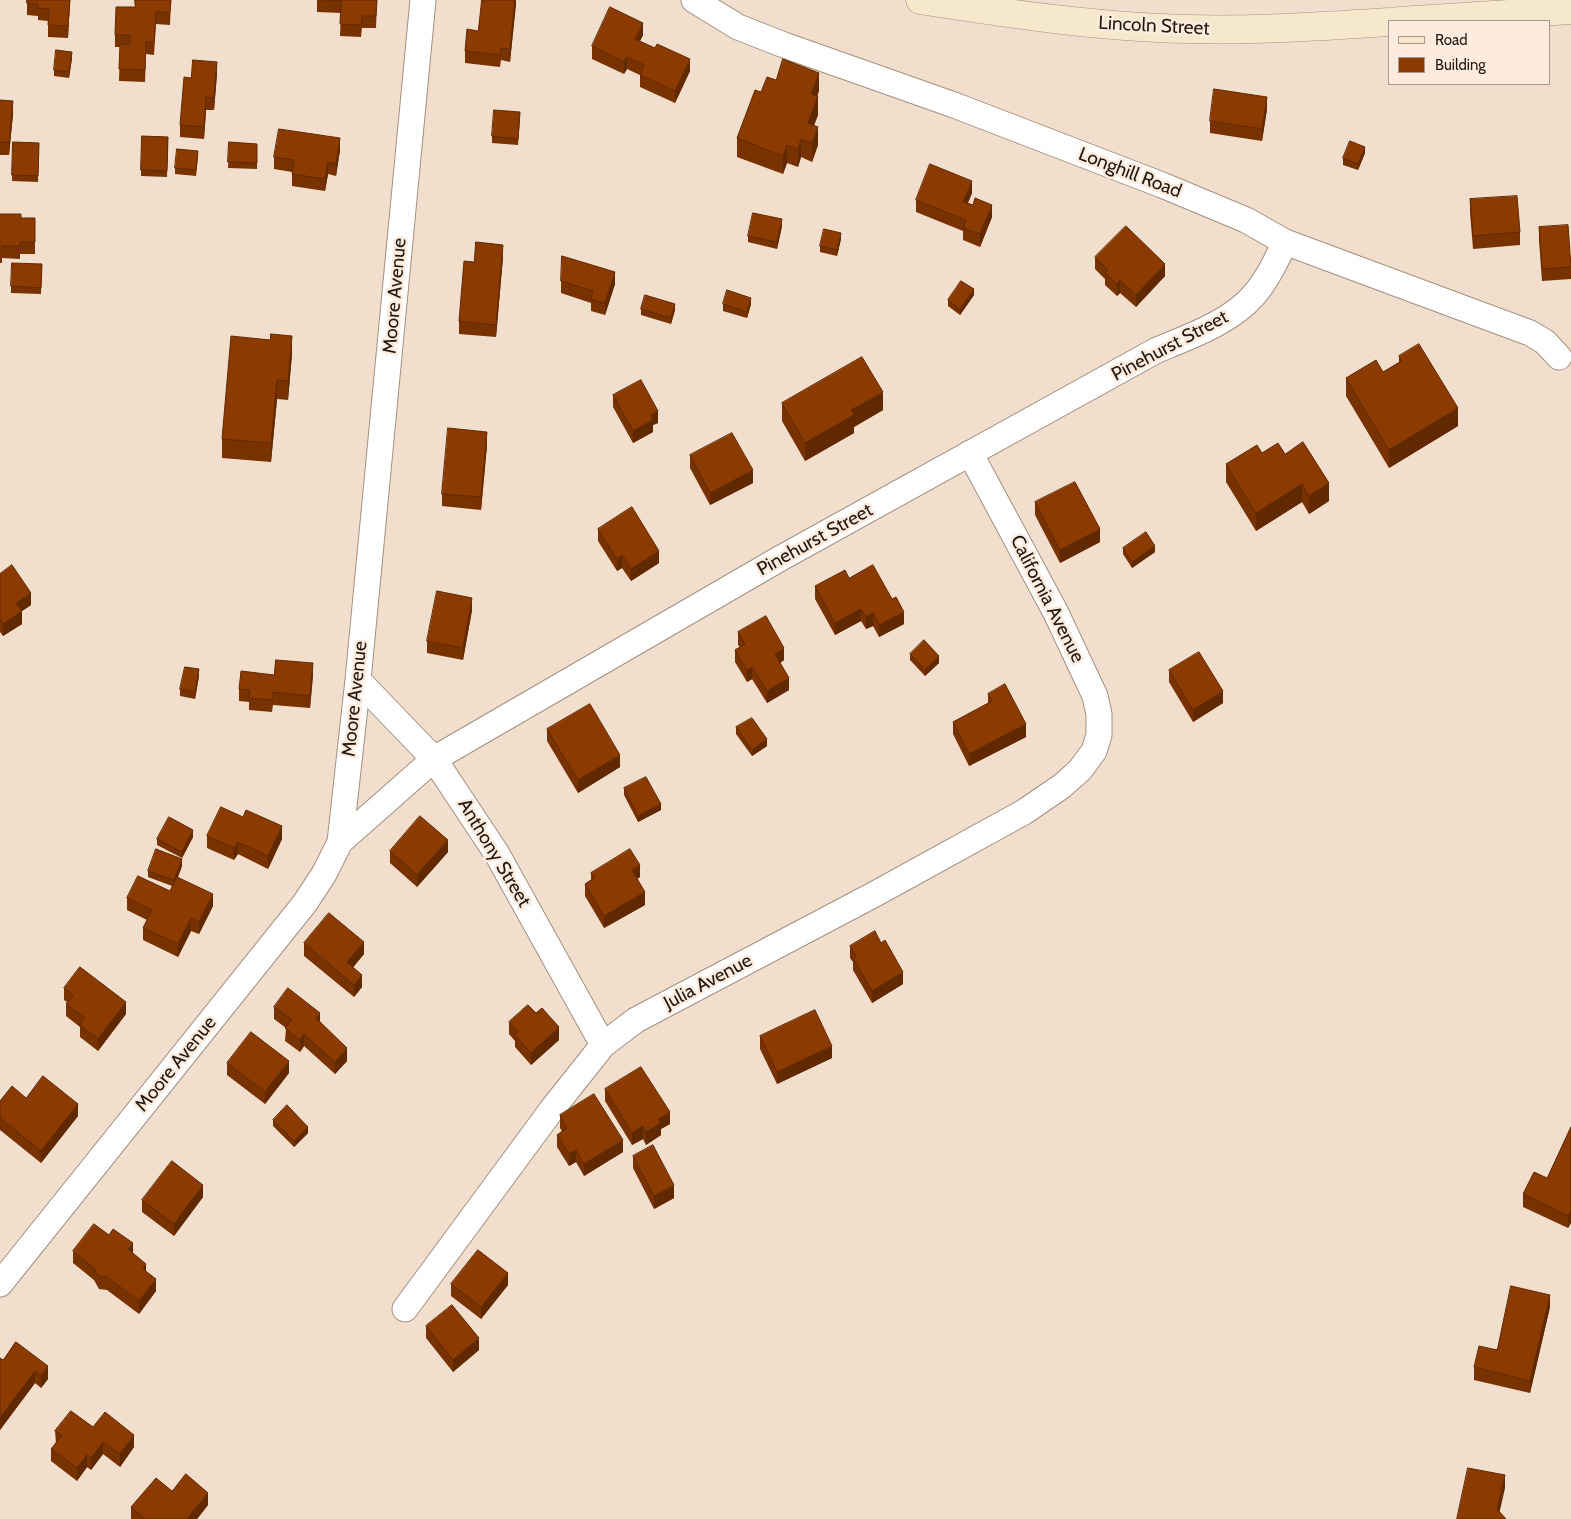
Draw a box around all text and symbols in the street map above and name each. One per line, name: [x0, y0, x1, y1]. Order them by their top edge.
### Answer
street label: Lincoln Street: [1098, 12, 1210, 40]
legend: [1388, 20, 1551, 85]
text: Road: [1435, 31, 1468, 49]
text: Building: [1435, 56, 1486, 74]
street label: Longhill Road: [1075, 143, 1185, 203]
street label: Moore Avenue: [379, 237, 411, 355]
street label: Pinehurst Street: [1108, 306, 1232, 386]
street label: Pinehurst Street: [753, 499, 877, 581]
street label: California Avenue: [1005, 531, 1089, 667]
street label: Moore Avenue: [338, 640, 372, 758]
street label: Anthony Street: [453, 795, 535, 911]
street label: Julia Avenue: [660, 949, 756, 1015]
street label: Moore Avenue: [131, 1012, 221, 1116]

